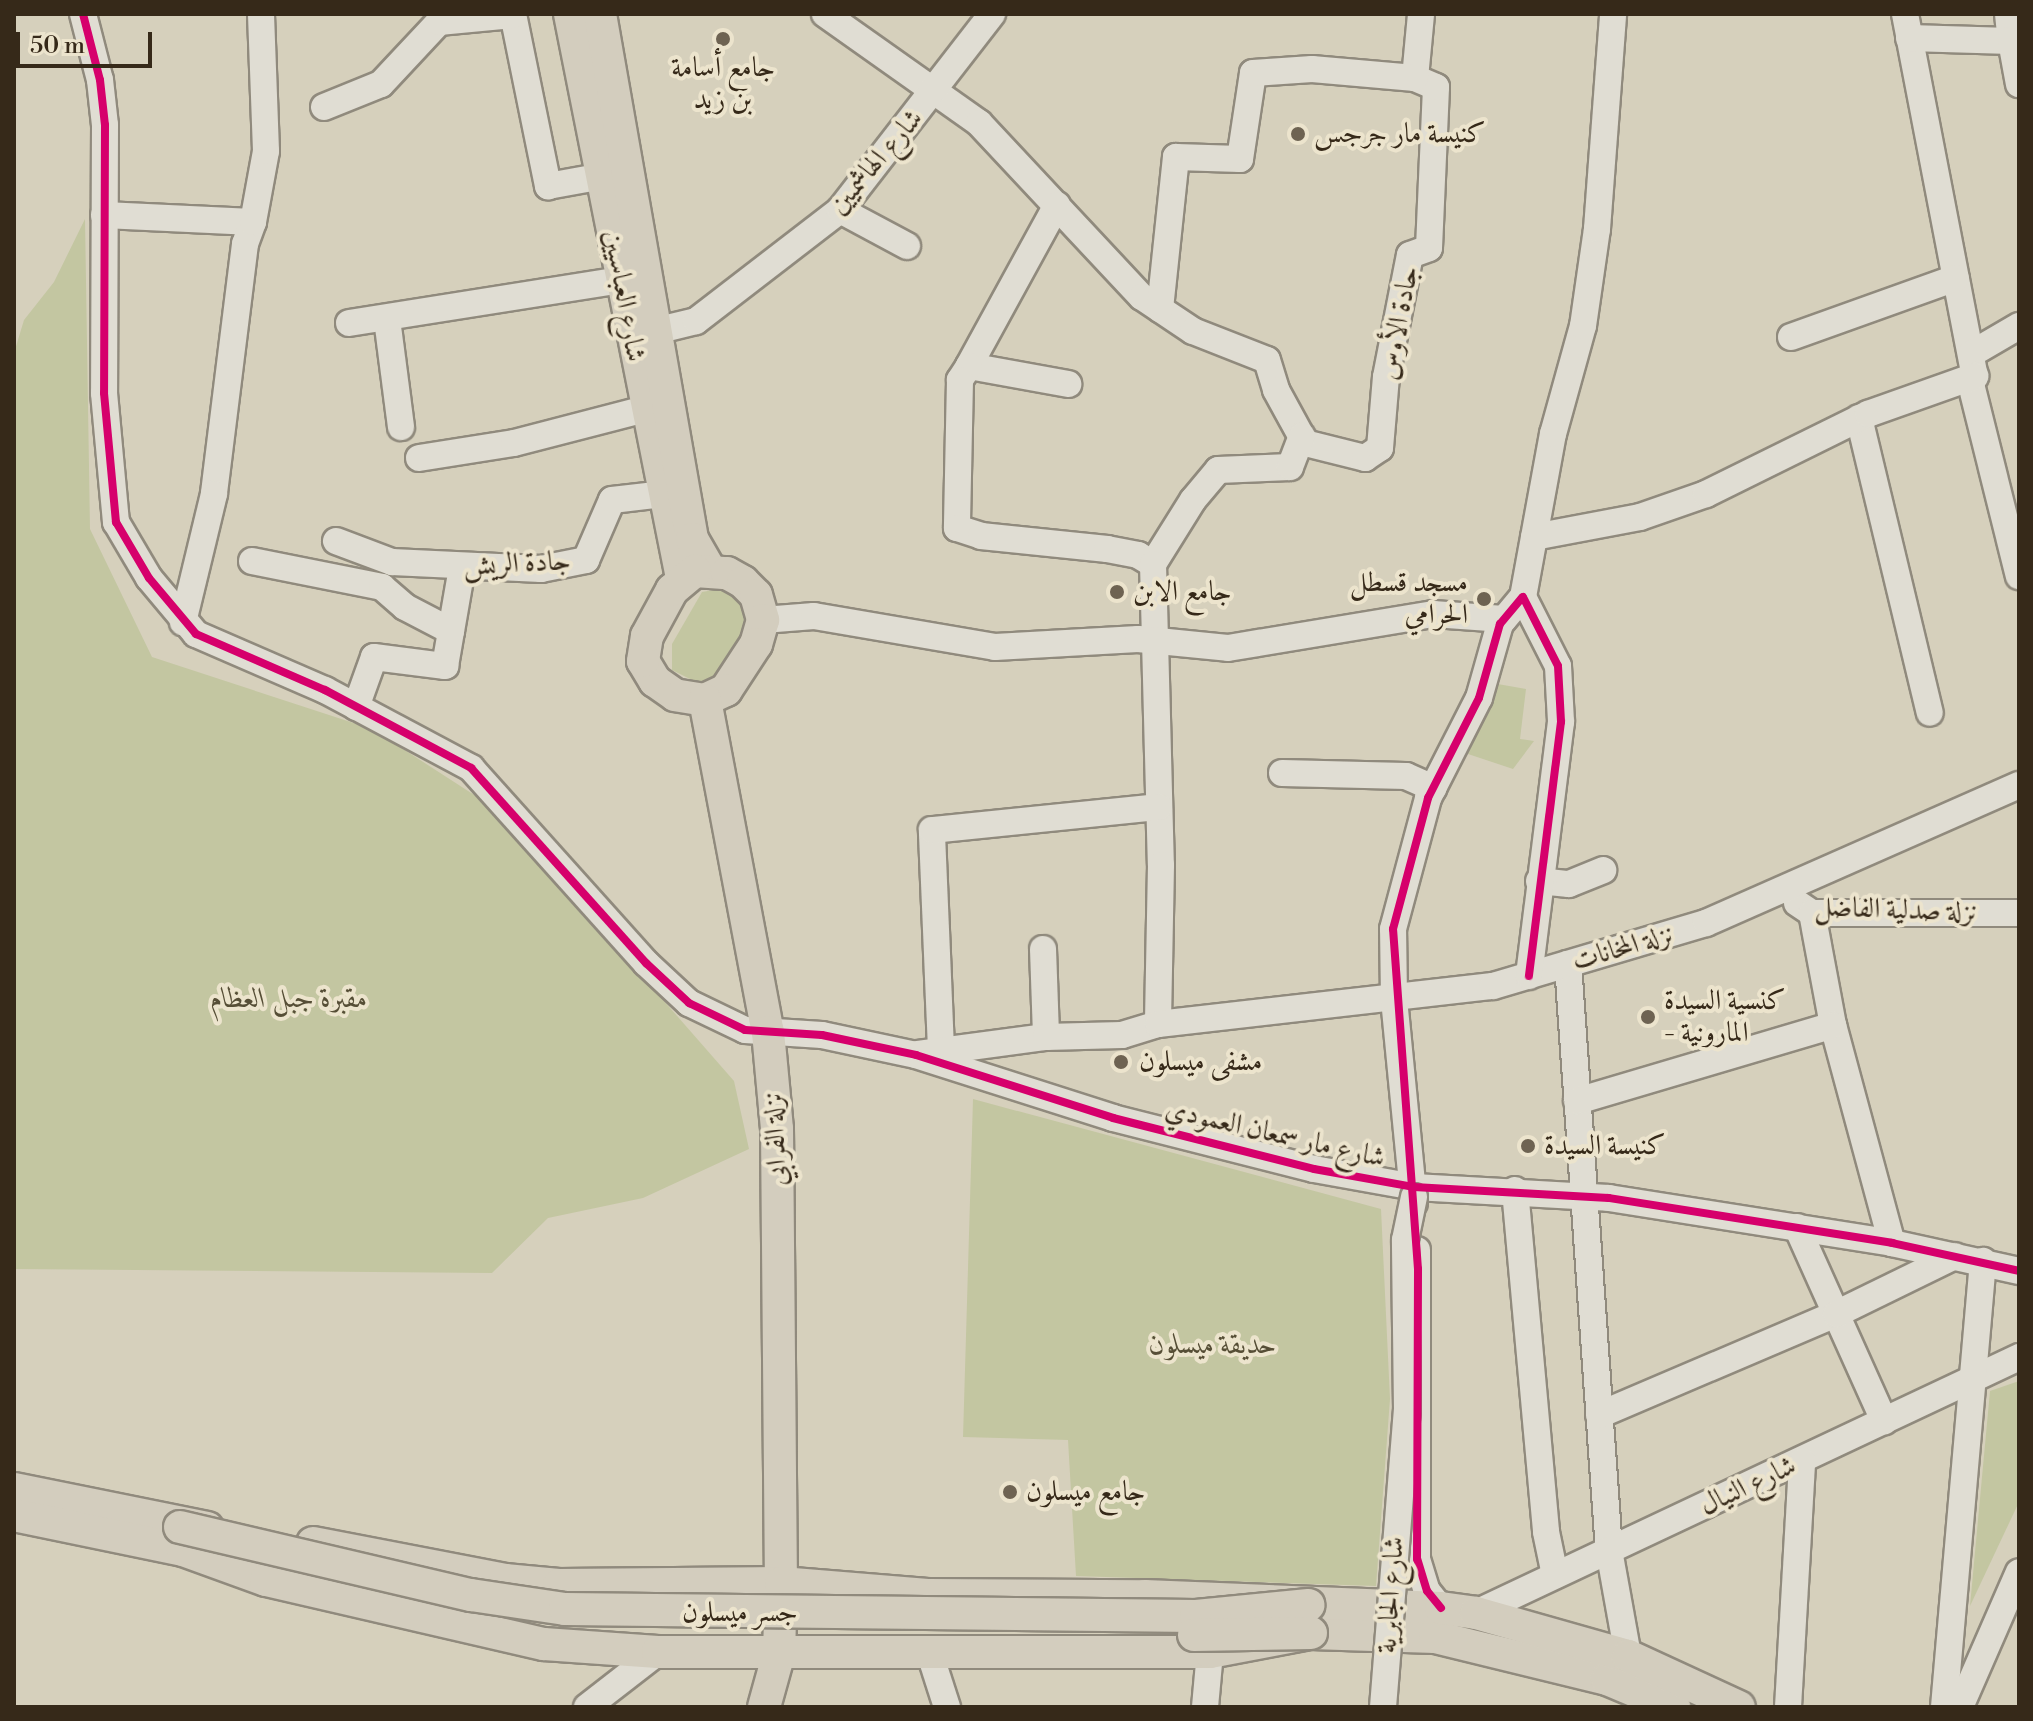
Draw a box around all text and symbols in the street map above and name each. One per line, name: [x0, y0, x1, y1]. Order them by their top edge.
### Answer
scale bar: [20, 16, 156, 66]
marker: جامع أسامة بن زيد: [714, 30, 732, 48]
text: 50 m: [30, 31, 85, 61]
place label: جامع أسامة بن زيد: [671, 51, 775, 117]
street label: شارع الهاشميين: [821, 103, 931, 221]
place label: كنيسة مار جرجس: [1314, 117, 1486, 151]
marker: كنيسة مار جرجس: [1289, 125, 1307, 143]
street label: شارع العباسيين: [596, 228, 652, 364]
street label: جادة الأوس: [1372, 263, 1426, 383]
street label: جادة الريش: [462, 544, 572, 584]
place label: مسجد قسطل الحرامي: [1350, 566, 1468, 632]
place label: جامع الابن: [1133, 575, 1232, 609]
marker: جامع الابن: [1108, 583, 1126, 601]
marker: مسجد قسطل الحرامي: [1475, 590, 1493, 608]
street label: نزلة صدلية الفاضل: [1814, 890, 1978, 930]
street label: نزلة المخانات: [1568, 917, 1678, 979]
park label: مقبرة جبل العظام: [210, 982, 368, 1016]
place label: كنسية السيدة - المارونية: [1664, 984, 1786, 1050]
marker: كنسية السيدة - المارونية: [1639, 1008, 1657, 1026]
place label: مشفى ميسلون: [1139, 1045, 1263, 1079]
marker: مشفى ميسلون: [1110, 1051, 1132, 1073]
street label: نزلة الفرابي: [757, 1091, 795, 1187]
street label: شارع مار سمعان العمودي: [1162, 1092, 1388, 1176]
place label: كنيسة السيدة: [1544, 1129, 1666, 1163]
marker: كنيسة السيدة: [1519, 1137, 1537, 1155]
park label: حديقة ميسلون: [1149, 1328, 1277, 1362]
street label: شارع النيال: [1695, 1449, 1801, 1523]
place label: جامع ميسلون: [1026, 1475, 1146, 1509]
marker: جامع ميسلون: [1001, 1483, 1019, 1501]
street label: شارع الجابرية: [1370, 1535, 1412, 1655]
street label: جسر ميسلون: [682, 1596, 798, 1630]

